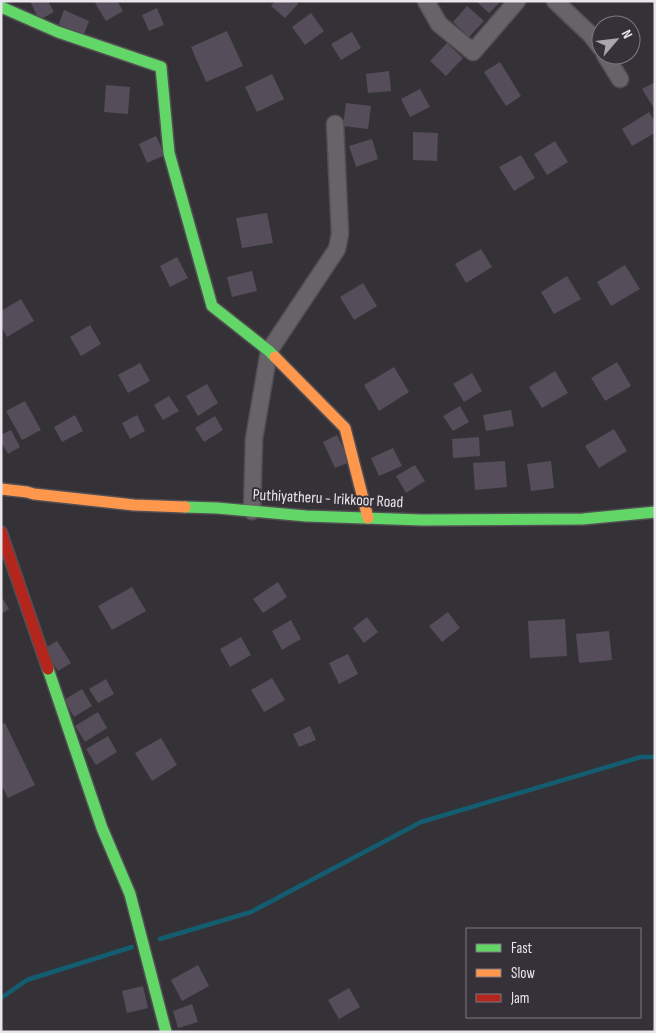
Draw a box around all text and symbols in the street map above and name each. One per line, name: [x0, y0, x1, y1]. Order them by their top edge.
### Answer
north arrow: [591, 15, 641, 65]
text: N: [618, 27, 636, 41]
street label: Puthiyatheru - Irikkoor Road: [252, 486, 404, 512]
legend: [466, 928, 641, 1018]
text: Fast: [511, 939, 533, 958]
text: Slow: [511, 964, 535, 983]
text: Jam: [510, 989, 529, 1008]

